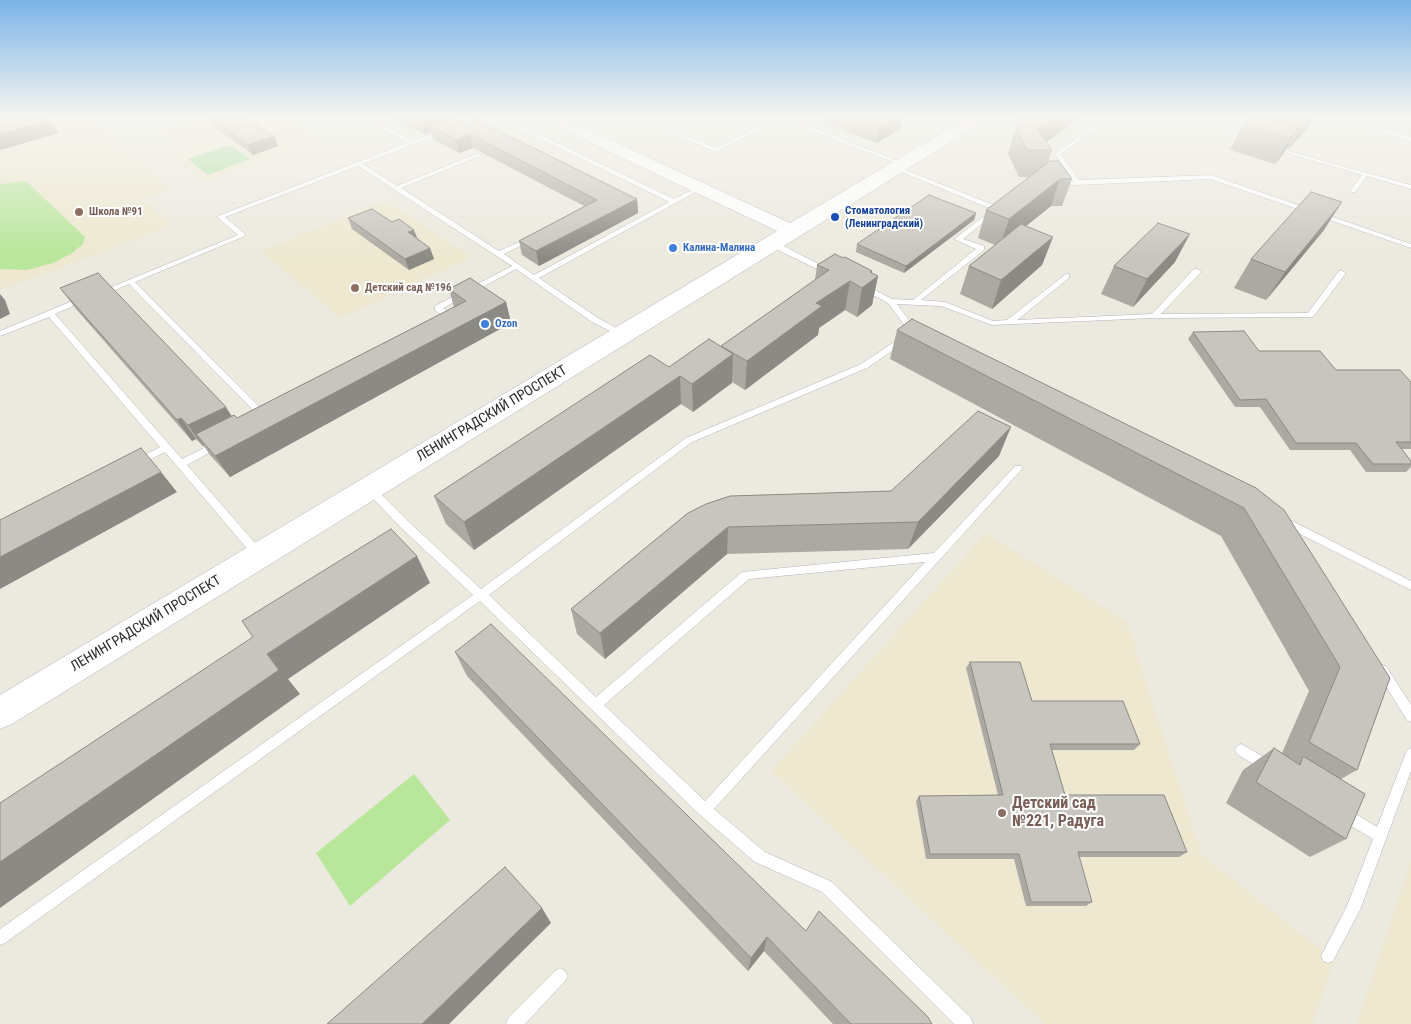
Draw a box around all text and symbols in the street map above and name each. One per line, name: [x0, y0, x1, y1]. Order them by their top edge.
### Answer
place label: Стоматология (Ленинградский): [845, 204, 923, 230]
place label: Школа №91: [89, 205, 143, 219]
marker: Школа №91: [73, 206, 85, 218]
marker: Стоматология (Ленинградский): [829, 211, 841, 223]
place label: Калина-Малина: [683, 241, 755, 255]
marker: Калина-Малина: [667, 242, 679, 254]
place label: Детский сад №196: [365, 281, 451, 295]
marker: Детский сад №196: [349, 282, 361, 294]
place label: Ozon: [495, 317, 517, 331]
marker: Ozon: [479, 318, 491, 330]
street label: ЛЕНИНГРАДСКИЙ ПРОСПЕКТ: [414, 362, 570, 466]
street label: ЛЕНИНГРАДСКИЙ ПРОСПЕКТ: [68, 572, 224, 676]
place label: Детский сад №221, Радуга: [1012, 794, 1104, 832]
marker: Детский сад №221, Радуга: [996, 807, 1008, 819]

